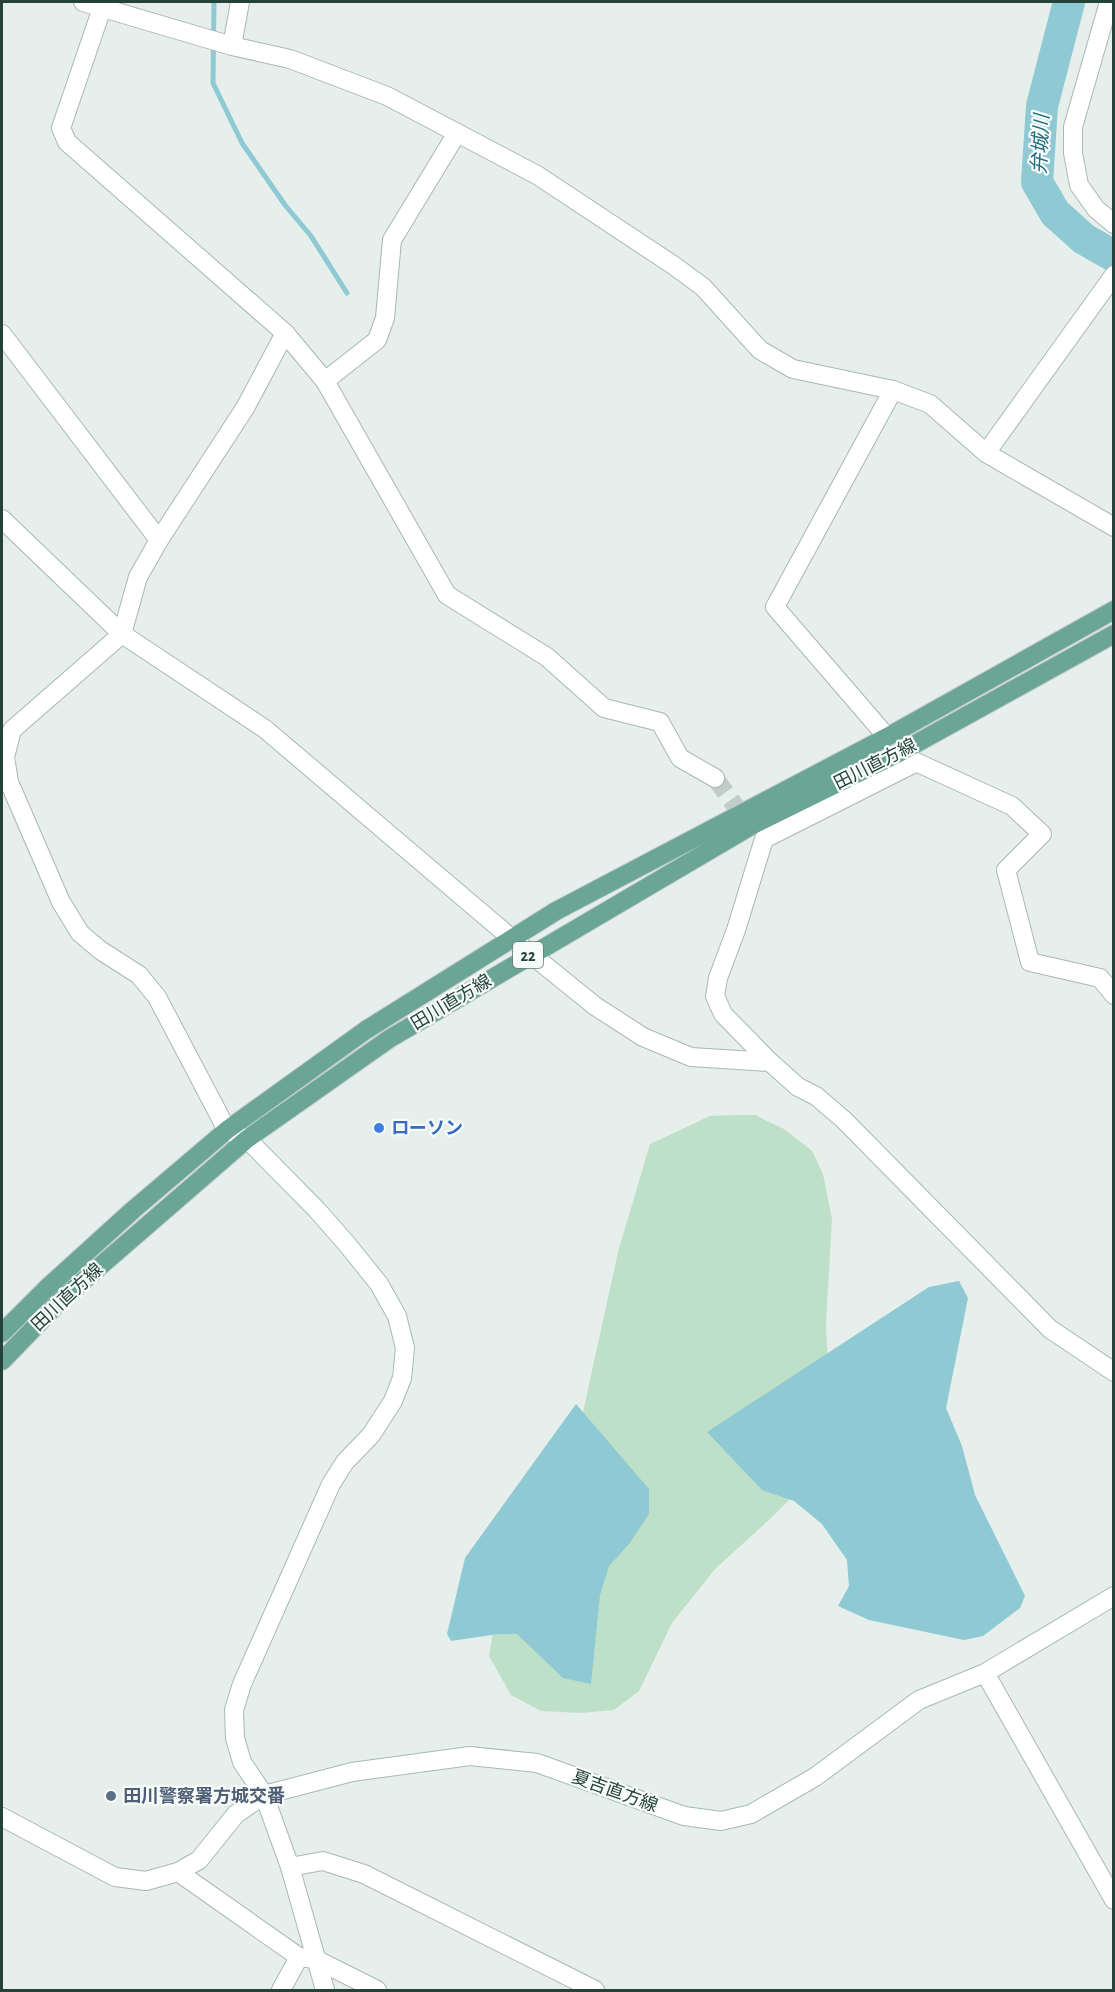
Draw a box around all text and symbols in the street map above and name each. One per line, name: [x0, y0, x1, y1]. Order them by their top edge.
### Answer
water label: 弁城川: [1028, 112, 1053, 175]
street label: 田川直方線: [830, 735, 920, 793]
road number: 22: [513, 942, 543, 968]
street label: 田川直方線: [407, 970, 495, 1034]
place label: ローソン: [391, 1120, 463, 1138]
marker: ローソン: [372, 1121, 386, 1135]
street label: 田川直方線: [27, 1259, 107, 1335]
street label: 夏吉直方線: [569, 1766, 661, 1816]
place label: 田川警察署方城交番: [123, 1786, 285, 1806]
marker: 田川警察署方城交番: [104, 1789, 118, 1803]

